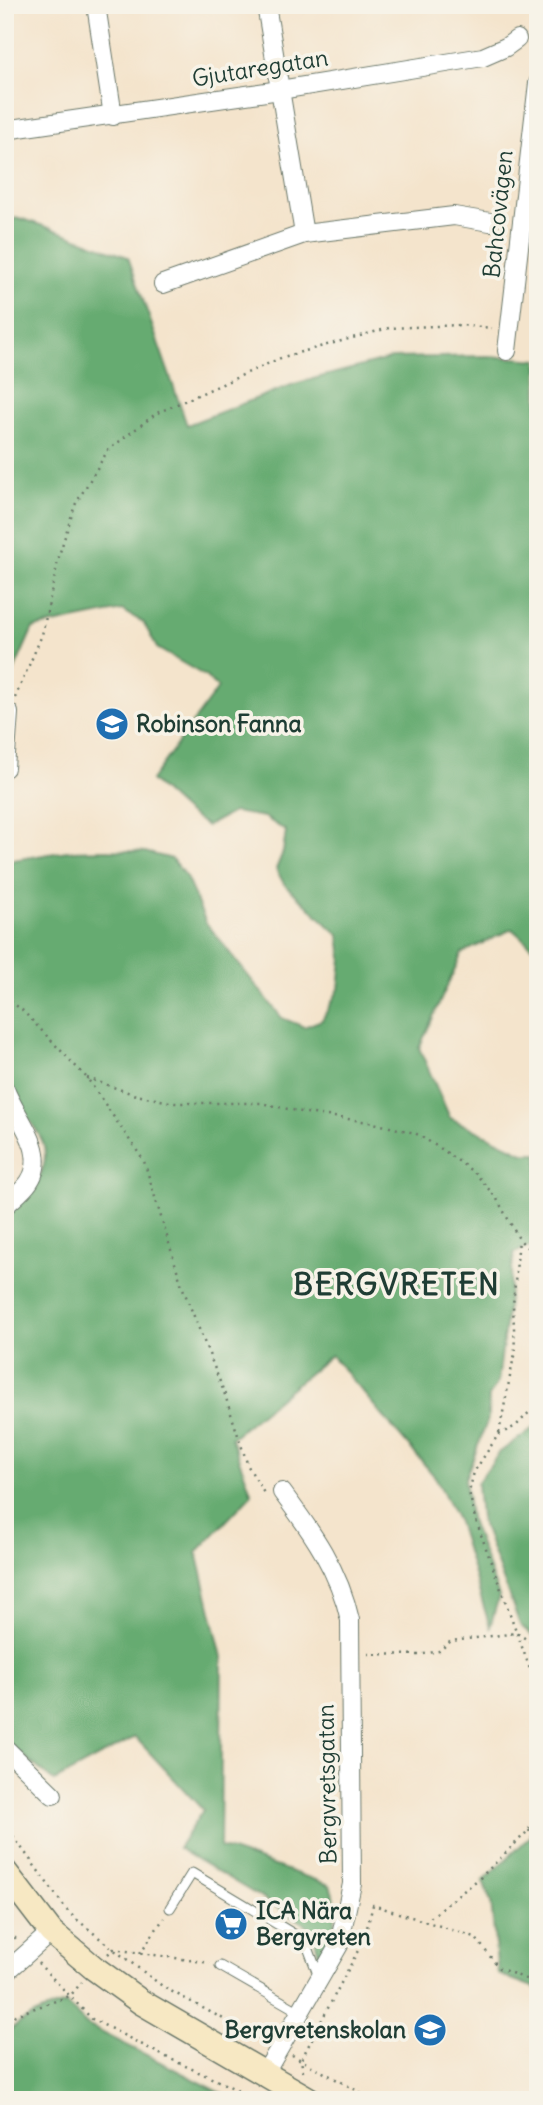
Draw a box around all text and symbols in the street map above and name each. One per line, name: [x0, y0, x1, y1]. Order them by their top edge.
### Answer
street label: Gjutaregatan: [190, 42, 330, 93]
street label: Bahcovägen: [476, 149, 519, 279]
school or university icon: Robinson Fanna: [93, 705, 131, 743]
place label: Robinson Fanna: [136, 709, 302, 738]
district label: BERGVRETEN: [293, 1265, 501, 1303]
street label: Bergvretsgatan: [311, 1704, 342, 1864]
place label: ICA Nära Bergvreten: [256, 1896, 371, 1951]
supermarket icon: ICA Nära Bergvreten: [212, 1905, 250, 1943]
school or university icon: Bergvretenskolan: [411, 2011, 449, 2049]
place label: Bergvretenskolan: [225, 2015, 406, 2044]

